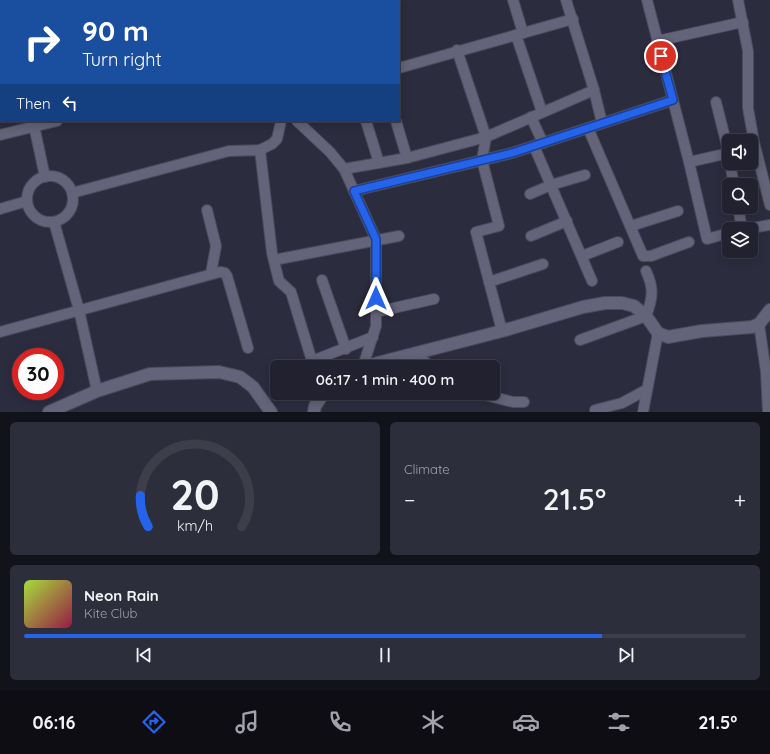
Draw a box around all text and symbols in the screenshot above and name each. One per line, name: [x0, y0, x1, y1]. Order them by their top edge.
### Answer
text: 90 m: [82, 13, 149, 48]
icon: right: [16, 16, 68, 68]
pin: [644, 39, 678, 73]
icon: arrive: [650, 45, 672, 67]
text: Turn right: [82, 48, 162, 71]
icon: left: [59, 92, 81, 114]
text: Then: [16, 94, 51, 113]
map controls: [722, 134, 758, 258]
button: sound: [722, 134, 758, 170]
button: search: [722, 178, 758, 214]
button: layers: [722, 222, 758, 258]
position arrow: [355, 277, 397, 319]
speed limit sign: 30: [12, 348, 64, 400]
text: 06:17 · 1 min · 400 m: [316, 370, 454, 389]
text: Climate: [404, 461, 450, 477]
text: 20: [170, 467, 220, 519]
text: 21.5°: [543, 480, 606, 518]
text: −: [404, 486, 415, 514]
text: +: [734, 486, 746, 514]
text: km/h: [177, 516, 213, 534]
text: Neon Rain: [84, 586, 159, 605]
text: Kite Club: [84, 605, 137, 621]
icon: previous: [133, 644, 155, 666]
icon: pause: [374, 644, 396, 666]
icon: next: [615, 644, 637, 666]
icon: directions: [140, 708, 168, 736]
icon: music: [233, 708, 261, 736]
icon: phone: [326, 708, 354, 736]
icon: climate: [419, 708, 447, 736]
icon: car: [512, 708, 540, 736]
icon: filters: [605, 708, 633, 736]
text: 06:16: [32, 711, 75, 734]
text: 21.5°: [698, 711, 737, 734]

